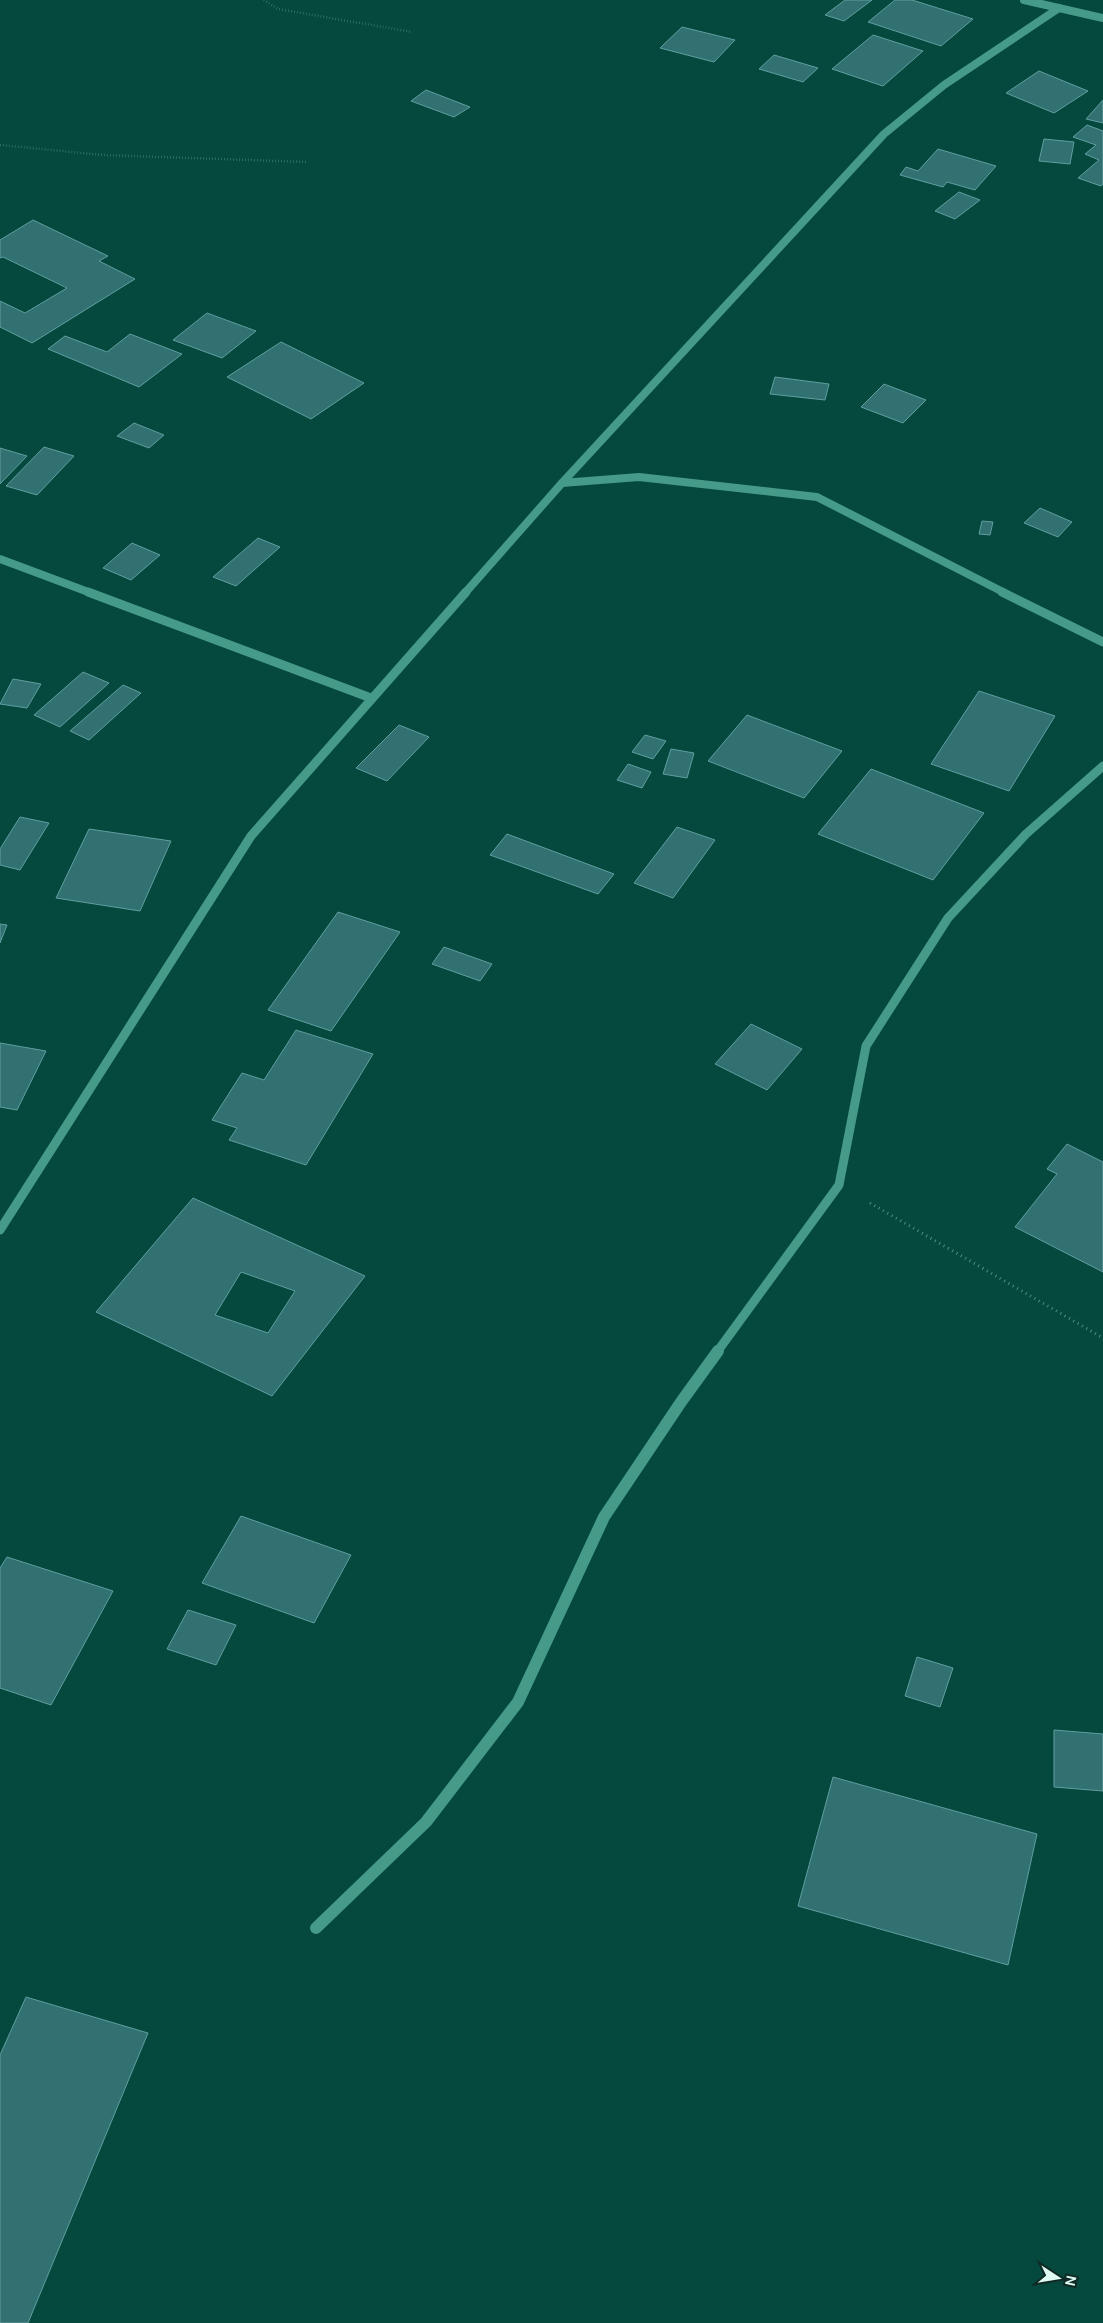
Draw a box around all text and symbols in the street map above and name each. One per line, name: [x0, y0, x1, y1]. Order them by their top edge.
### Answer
north arrow: [1033, 2253, 1083, 2303]
text: N: [1061, 2274, 1081, 2288]

